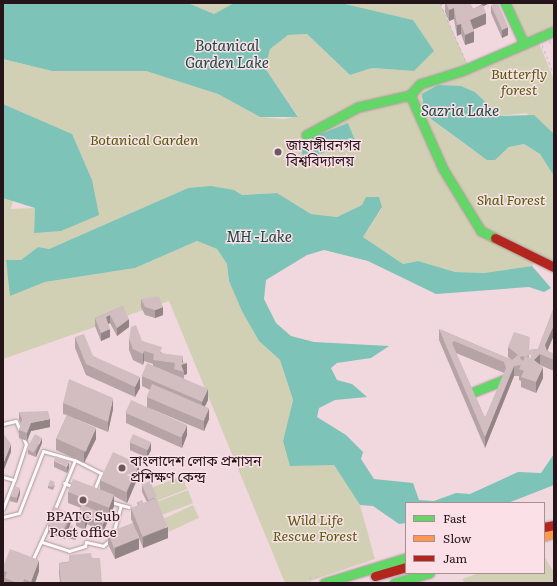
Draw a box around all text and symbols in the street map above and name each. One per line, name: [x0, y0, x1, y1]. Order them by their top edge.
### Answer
water label: Botanical Garden Lake: [185, 35, 269, 70]
park label: Butterfly forest: [491, 65, 547, 98]
water label: Sazria Lake: [421, 101, 499, 119]
park label: Botanical Garden: [90, 131, 198, 147]
place label: জাহাঙ্গীরনগর বিশ্ববিদ্যালয়: [286, 136, 361, 168]
marker: জাহাঙ্গীরনগর বিশ্ববিদ্যালয়: [273, 147, 283, 157]
park label: Shal Forest: [477, 191, 545, 207]
water label: MH -Lake: [226, 227, 292, 245]
place label: বাংলাদেশ লোক প্রশাসন প্রশিক্ষণ কেন্দ্র: [130, 452, 262, 484]
marker: বাংলাদেশ লোক প্রশাসন প্রশিক্ষণ কেন্দ্র: [117, 463, 127, 473]
marker: BPATC Sub Post office: [78, 495, 88, 505]
legend: [405, 502, 545, 574]
place label: BPATC Sub Post office: [46, 507, 120, 540]
text: Fast: [443, 509, 466, 527]
park label: Wild Life Rescue Forest: [272, 511, 358, 544]
text: Slow: [443, 529, 471, 547]
text: Jam: [443, 549, 467, 567]

